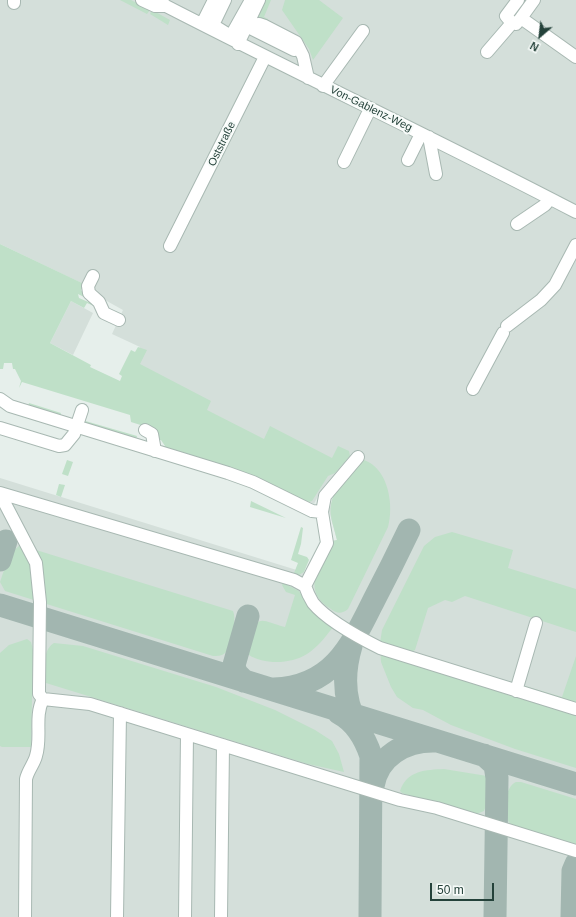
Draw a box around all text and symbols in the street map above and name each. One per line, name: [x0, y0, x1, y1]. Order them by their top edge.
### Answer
north arrow: [520, 16, 560, 56]
text: N: [528, 39, 541, 54]
street label: Von-Gablenz-Weg: [328, 83, 414, 135]
street label: Oststraße: [205, 119, 239, 169]
scale bar: [432, 875, 496, 901]
text: 50 m: [437, 883, 464, 897]

